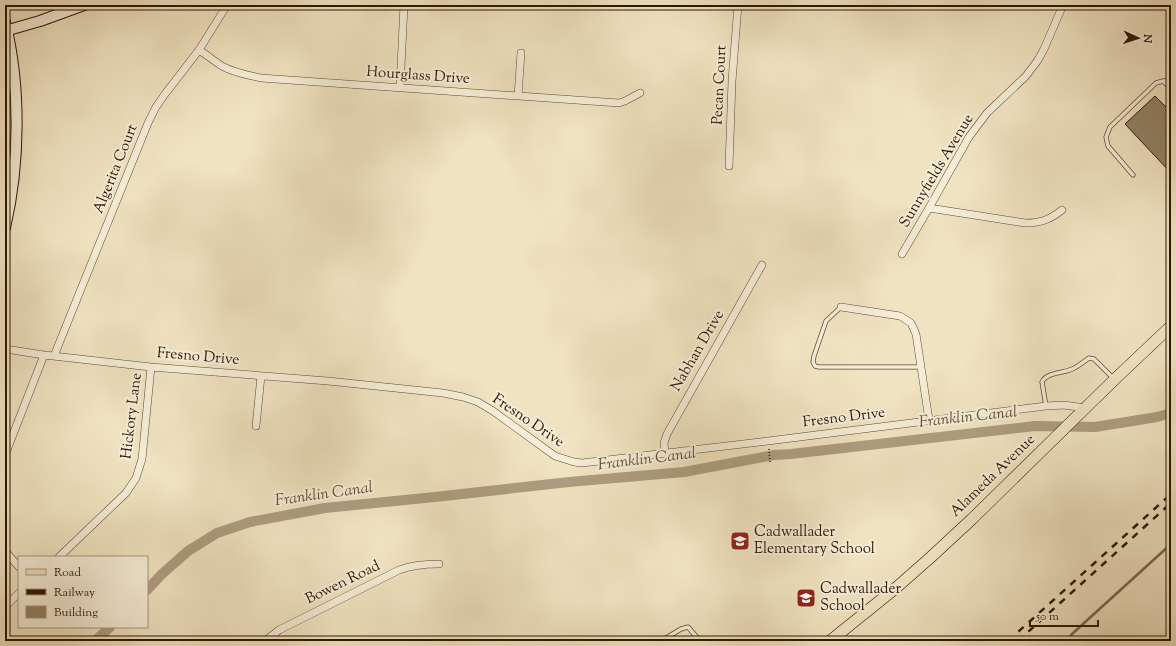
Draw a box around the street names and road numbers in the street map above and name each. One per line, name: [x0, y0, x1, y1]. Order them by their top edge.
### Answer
street label: Pecan Court: [707, 45, 733, 125]
street label: Hourglass Drive: [365, 62, 471, 90]
street label: Sunnyfields Avenue: [895, 110, 979, 232]
street label: Algerita Court: [89, 121, 143, 217]
street label: Nabhan Drive: [666, 306, 730, 396]
street label: Fresno Drive: [156, 343, 240, 371]
street label: Hickory Lane: [116, 372, 148, 460]
street label: Fresno Drive: [488, 389, 568, 453]
street label: Fresno Drive: [802, 403, 886, 433]
street label: Alameda Avenue: [946, 430, 1040, 522]
street label: Bowen Road: [302, 556, 384, 610]

